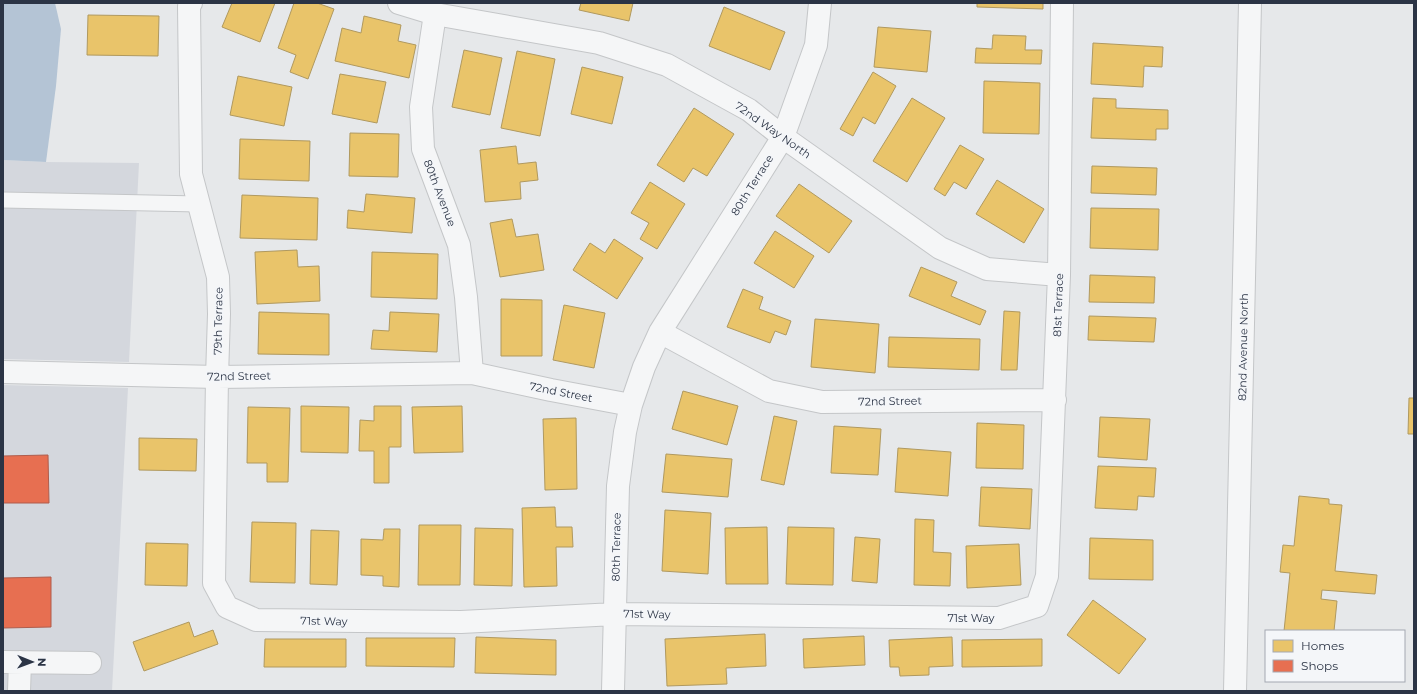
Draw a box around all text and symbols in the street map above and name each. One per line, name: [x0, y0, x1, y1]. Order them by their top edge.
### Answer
street label: 72nd Way North: [732, 99, 814, 161]
street label: 80th Terrace: [728, 152, 776, 218]
street label: 80th Avenue: [421, 157, 459, 229]
street label: 81st Terrace: [1050, 273, 1066, 337]
street label: 79th Terrace: [210, 287, 226, 355]
street label: 82nd Avenue North: [1235, 293, 1251, 401]
street label: 72nd Street: [207, 368, 272, 384]
street label: 72nd Street: [528, 379, 594, 405]
street label: 72nd Street: [858, 393, 923, 409]
street label: 80th Terrace: [608, 512, 624, 582]
street label: 71st Way: [623, 607, 671, 621]
street label: 71st Way: [947, 611, 995, 625]
street label: 71st Way: [300, 614, 348, 628]
legend: [1265, 630, 1405, 682]
text: Homes: [1301, 638, 1344, 653]
north arrow: [12, 642, 52, 682]
text: N: [35, 658, 49, 667]
text: Shops: [1301, 658, 1338, 673]

